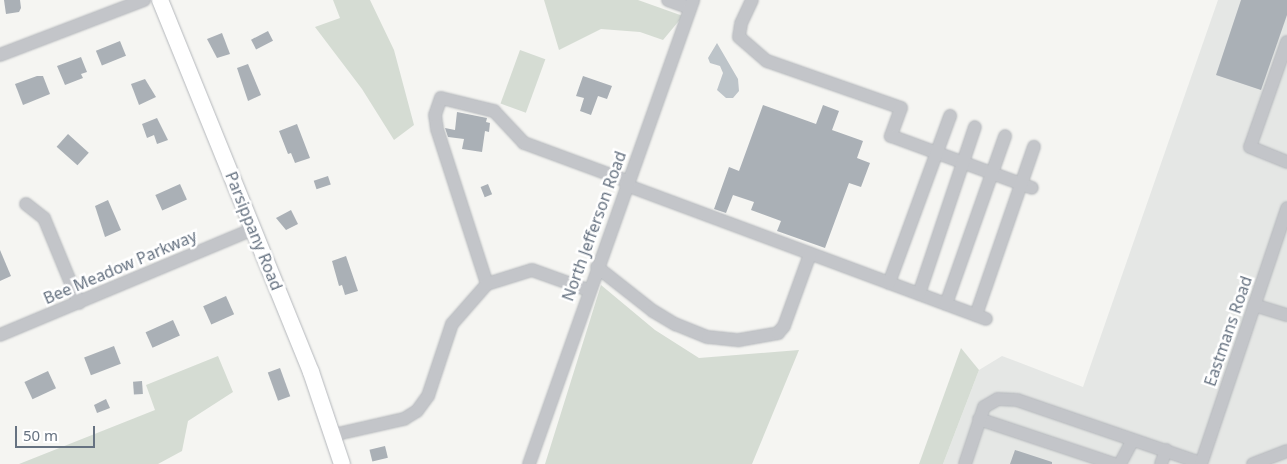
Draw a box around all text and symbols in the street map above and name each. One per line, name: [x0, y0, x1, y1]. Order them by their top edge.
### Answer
street label: North Jefferson Road: [558, 148, 630, 304]
street label: Parsippany Road: [221, 169, 287, 293]
street label: Bee Meadow Parkway: [41, 226, 199, 308]
street label: Eastmans Road: [1200, 273, 1256, 389]
scale bar: [18, 416, 98, 448]
text: 50 m: [23, 425, 58, 445]

